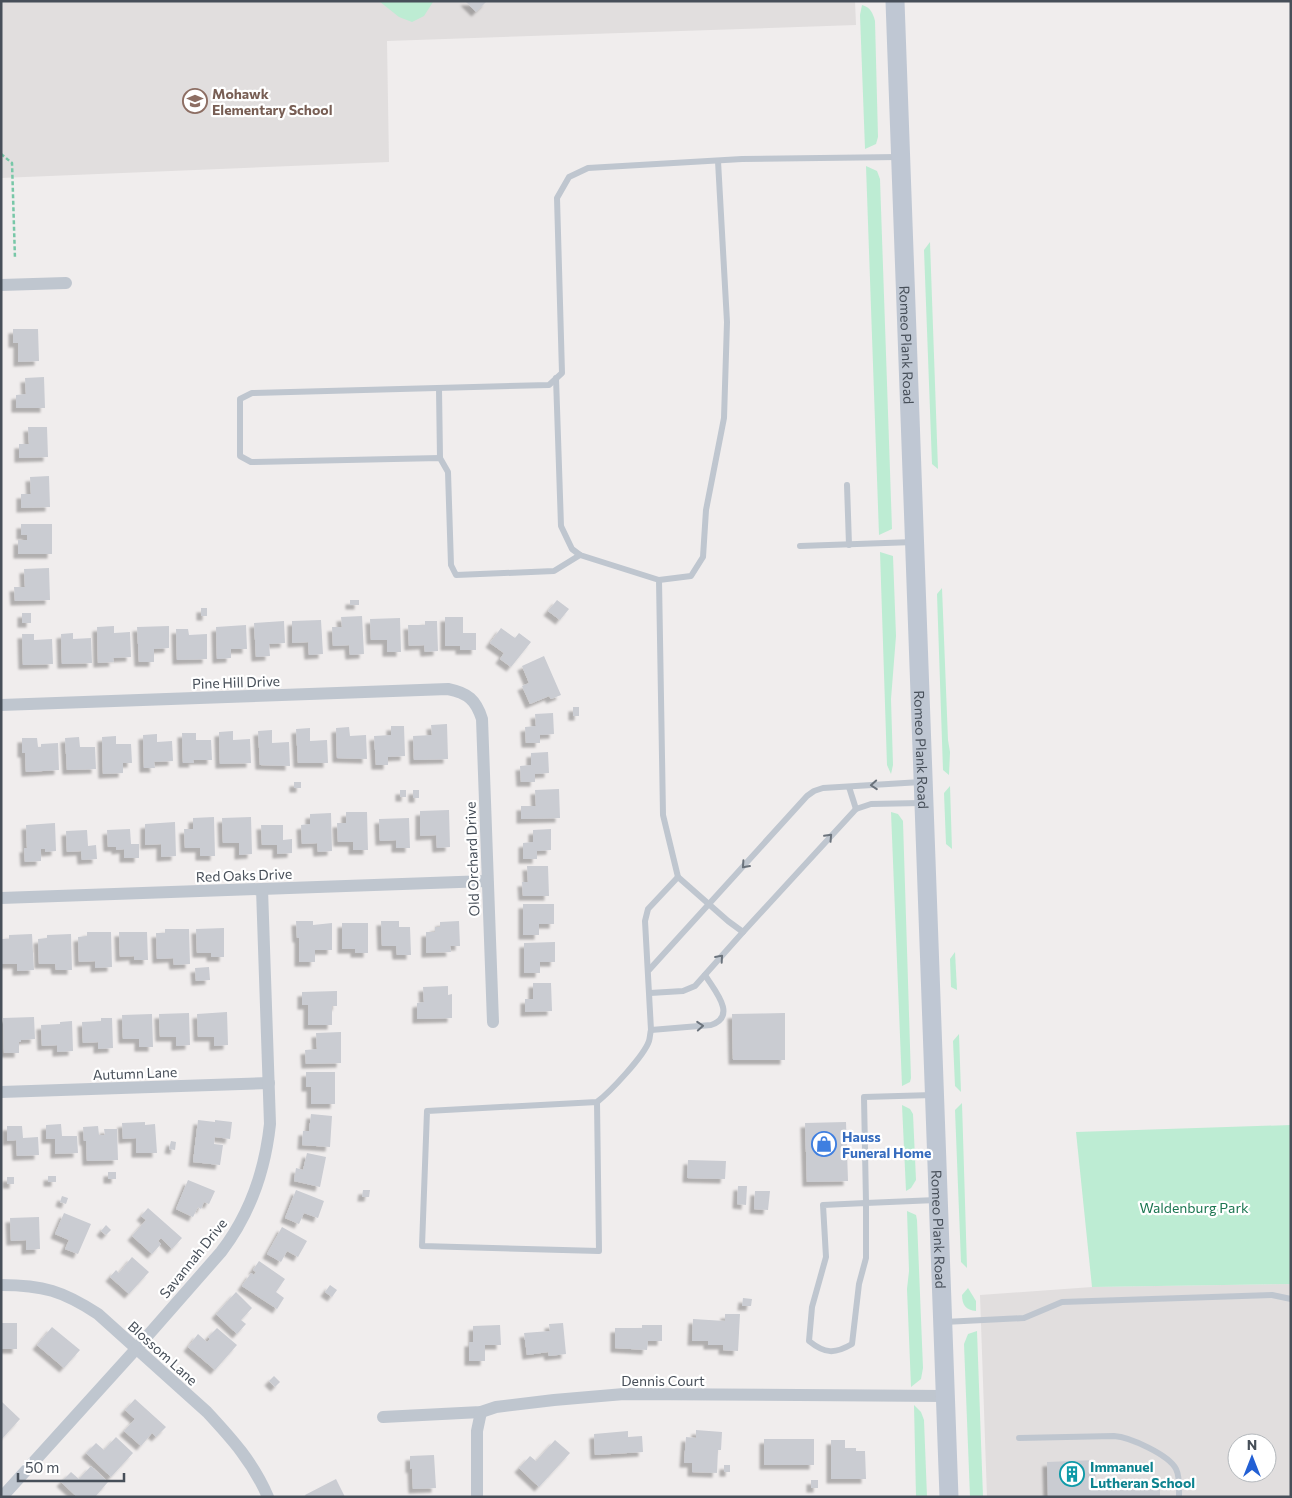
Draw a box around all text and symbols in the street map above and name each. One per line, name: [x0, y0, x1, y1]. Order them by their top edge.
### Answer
place label: Mohawk Elementary School: [212, 85, 332, 118]
school or university icon: Mohawk Elementary School: [182, 88, 208, 114]
street label: Romeo Plank Road: [897, 285, 918, 404]
street label: Pine Hill Drive: [192, 672, 280, 692]
street label: Romeo Plank Road: [911, 690, 933, 809]
one-way arrow: [870, 780, 878, 791]
street label: Old Orchard Drive: [462, 801, 482, 917]
one-way arrow: [823, 834, 832, 843]
one-way arrow: [741, 860, 750, 869]
street label: Red Oaks Drive: [196, 865, 292, 885]
one-way arrow: [714, 954, 723, 963]
one-way arrow: [696, 1021, 704, 1032]
street label: Autumn Lane: [92, 1063, 178, 1083]
place label: Hauss Funeral Home: [842, 1128, 931, 1161]
shop icon: Hauss Funeral Home: [811, 1131, 837, 1157]
street label: Romeo Plank Road: [929, 1170, 950, 1289]
park label: Waldenburg Park: [1139, 1199, 1249, 1216]
street label: Savannah Drive: [156, 1215, 230, 1301]
street label: Blossom Lane: [125, 1317, 201, 1389]
street label: Dennis Court: [621, 1372, 705, 1389]
north arrow: [1227, 1433, 1277, 1483]
text: N: [1247, 1436, 1257, 1453]
scale bar: [18, 1450, 124, 1482]
text: 50 m: [25, 1458, 59, 1476]
place label: Immanuel Lutheran School: [1090, 1458, 1195, 1491]
building icon: Immanuel Lutheran School: [1059, 1461, 1085, 1487]

